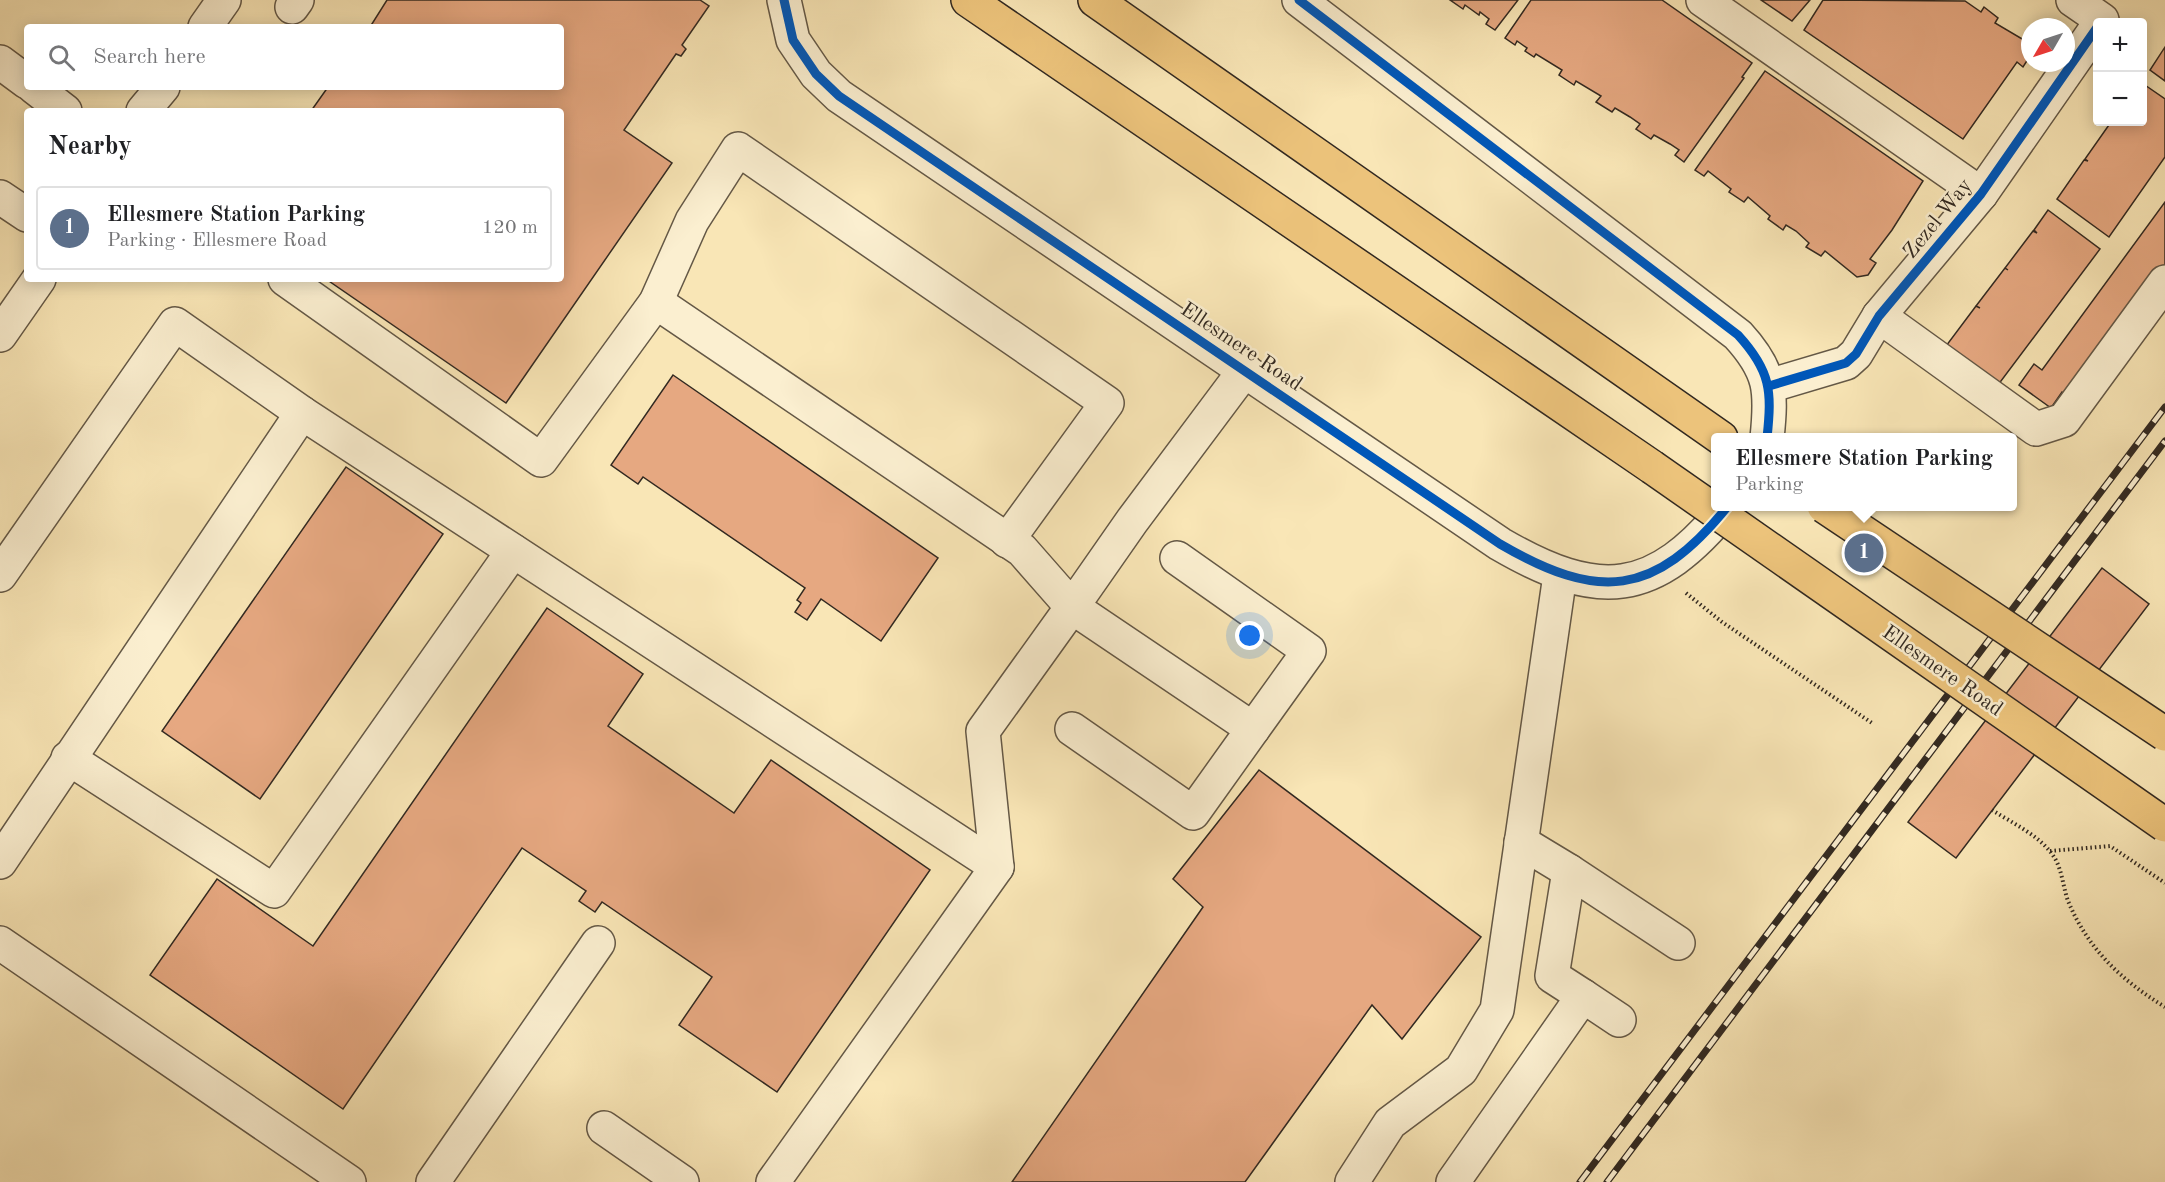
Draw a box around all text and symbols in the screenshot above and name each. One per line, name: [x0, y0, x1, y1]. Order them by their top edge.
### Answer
north arrow: [2021, 18, 2075, 72]
map controls: [2093, 18, 2147, 126]
button: +: [2093, 18, 2147, 72]
search box: [24, 24, 564, 90]
icon: search: [45, 41, 78, 74]
text: Search here: [93, 46, 206, 68]
button: −: [2093, 72, 2147, 126]
text: Nearby: [48, 134, 132, 160]
street label: Zezel Way: [1900, 175, 1976, 263]
text: Ellesmere Station Parking: [107, 204, 365, 226]
text: 1: [64, 218, 75, 238]
text: 120 m: [482, 218, 538, 238]
text: Parking · Ellesmere Road: [107, 231, 327, 251]
street label: Ellesmere Road: [1176, 299, 1306, 396]
popup: [1711, 433, 2017, 511]
text: Ellesmere Station Parking: [1735, 448, 1993, 470]
text: Parking: [1735, 475, 1803, 495]
pin: 1: [1844, 530, 1884, 576]
your location: [1235, 621, 1264, 650]
street label: Ellesmere Road: [1878, 622, 2006, 721]

